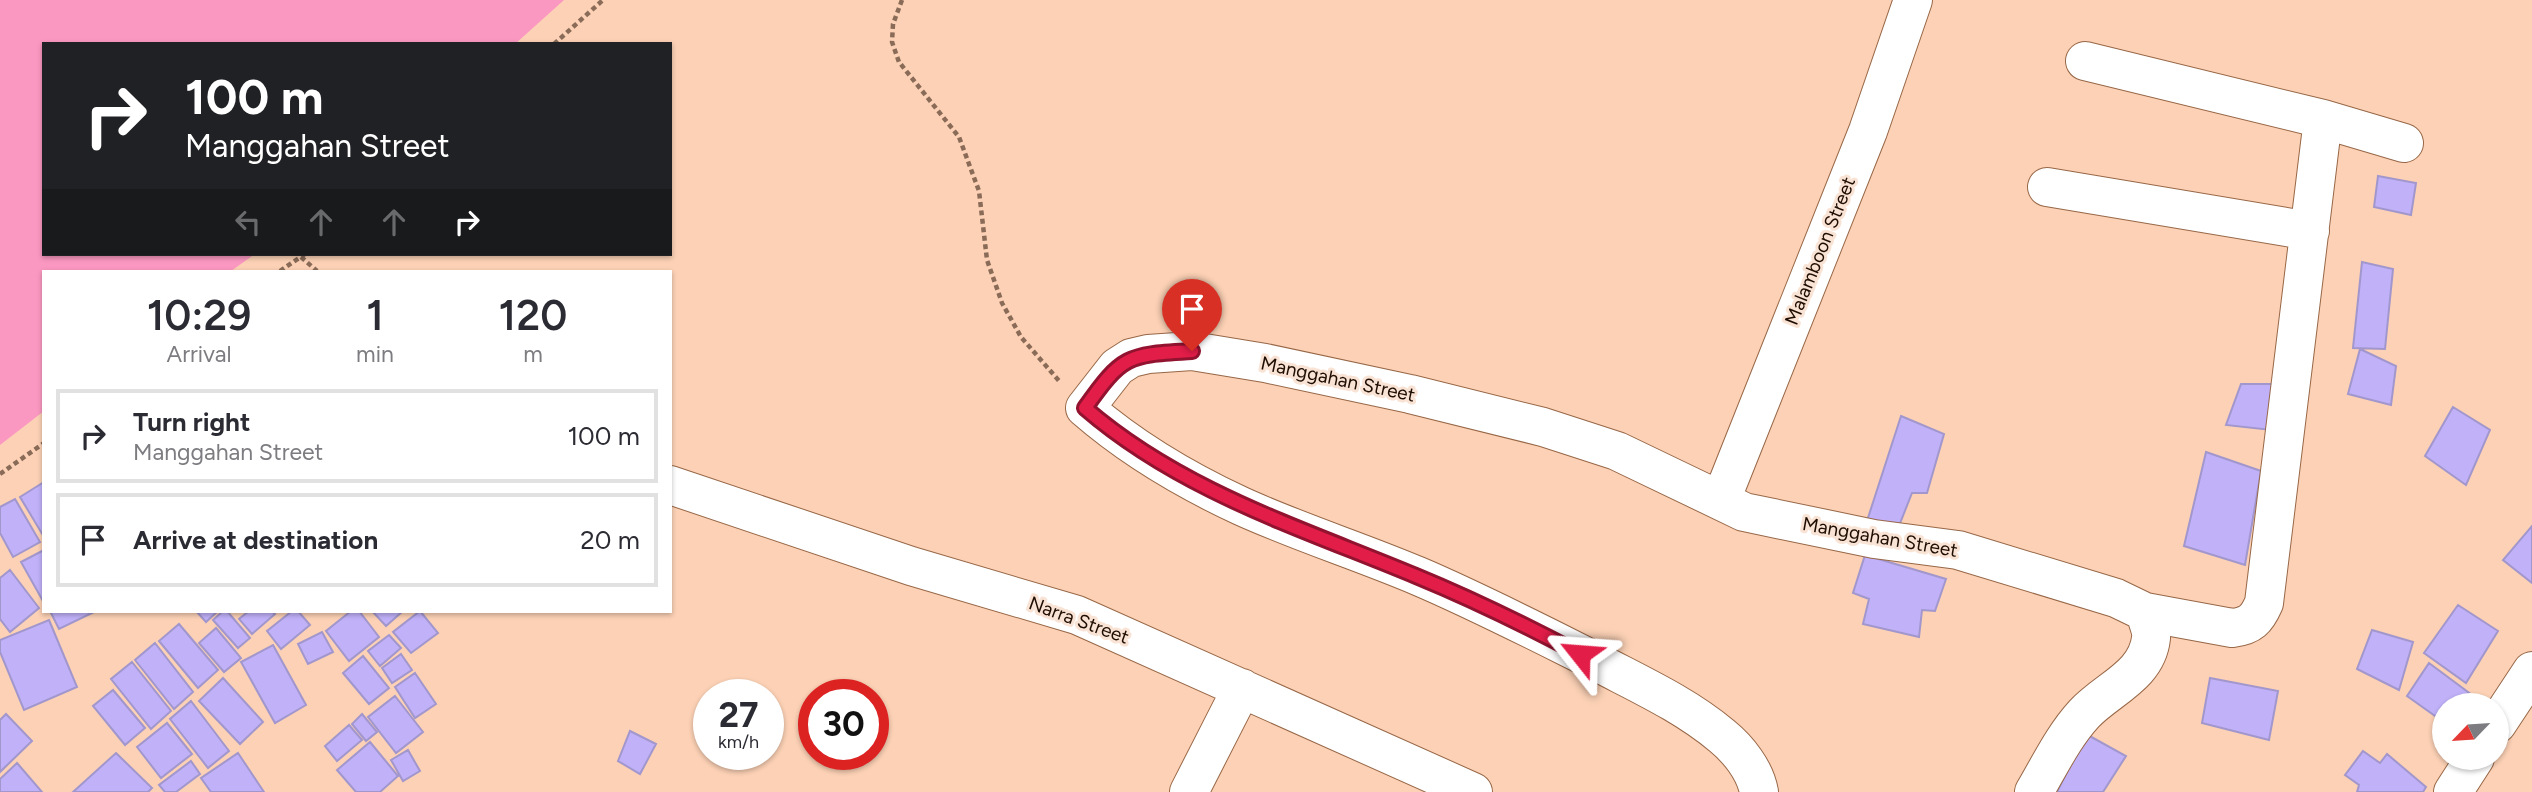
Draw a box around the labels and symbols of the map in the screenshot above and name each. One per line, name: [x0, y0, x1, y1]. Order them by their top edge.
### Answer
street label: Malamboon Street: [1780, 174, 1860, 328]
pin: [1162, 279, 1222, 351]
street label: Manggahan Street: [1259, 351, 1417, 407]
street label: Manggahan Street: [1801, 512, 1959, 562]
street label: Narra Street: [1026, 591, 1132, 649]
position arrow: [1543, 617, 1617, 691]
speed limit sign: 30: [798, 679, 889, 770]
north arrow: [2432, 693, 2510, 770]

